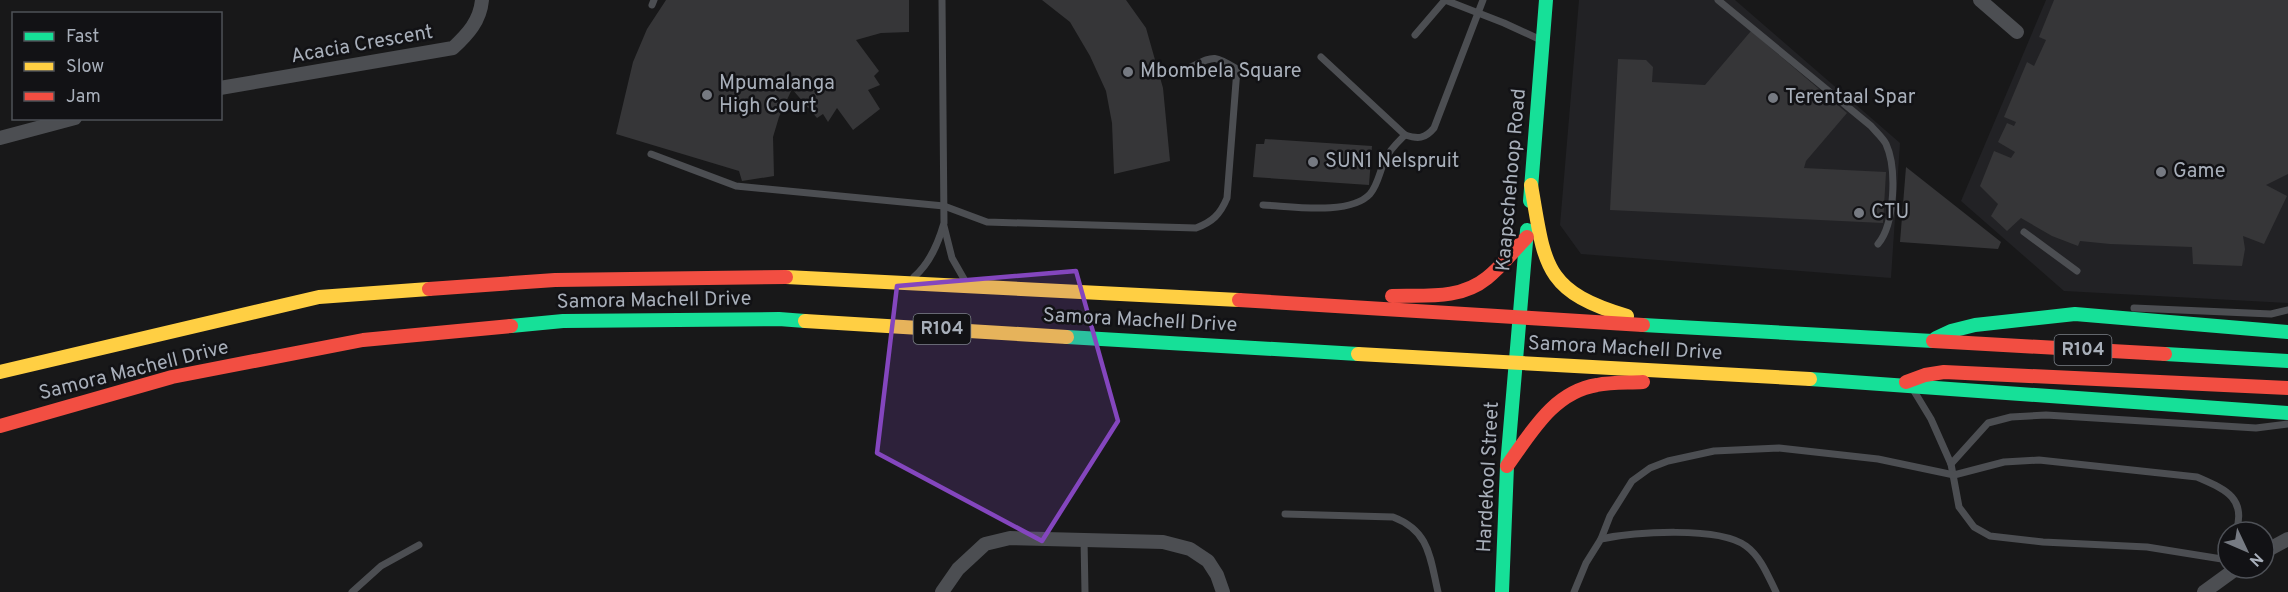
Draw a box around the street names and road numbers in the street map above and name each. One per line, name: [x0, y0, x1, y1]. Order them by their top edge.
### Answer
street label: Acacia Crescent: [289, 20, 435, 70]
street label: Kaapschehoop Road: [1491, 88, 1533, 272]
street label: Samora Machell Drive: [556, 286, 752, 316]
street label: Samora Machell Drive: [1042, 303, 1238, 339]
road number: R104: [914, 314, 970, 344]
street label: Samora Machell Drive: [1527, 331, 1723, 367]
street label: Samora Machell Drive: [36, 335, 232, 407]
road number: R104: [2054, 335, 2112, 365]
street label: Hardekool Street: [1472, 401, 1506, 553]

